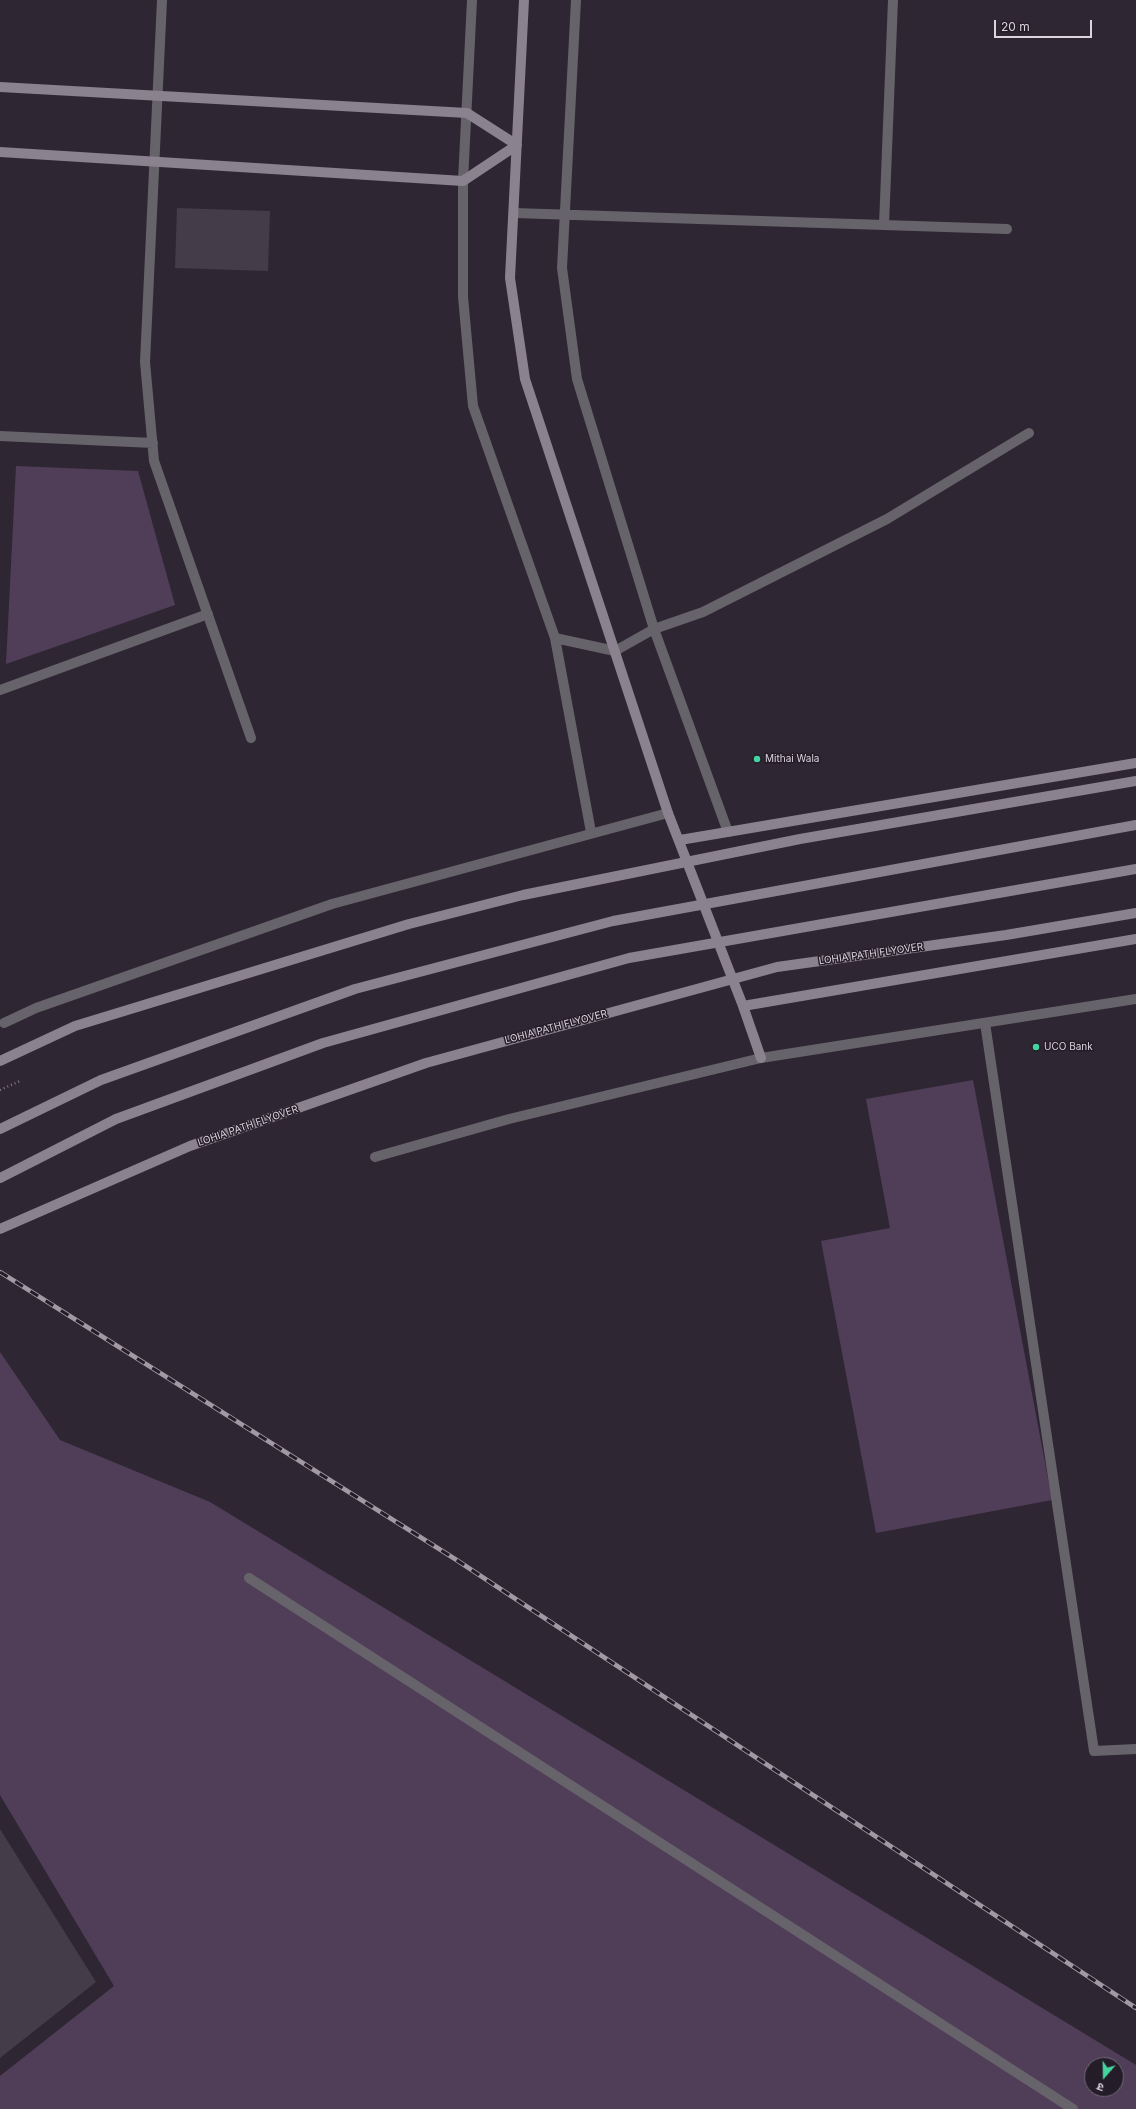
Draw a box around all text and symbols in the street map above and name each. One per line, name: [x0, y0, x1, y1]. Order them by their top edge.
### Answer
scale bar: [996, 12, 1094, 38]
text: 20 m: [1001, 19, 1030, 34]
place label: Mithai Wala: [765, 753, 819, 765]
marker: Mithai Wala: [752, 754, 762, 764]
street label: LOHIA PATH FLYOVER: [818, 941, 924, 967]
street label: LOHIA PATH FLYOVER: [503, 1008, 609, 1046]
place label: UCO Bank: [1044, 1041, 1093, 1053]
marker: UCO Bank: [1031, 1042, 1041, 1052]
street label: LOHIA PATH FLYOVER: [196, 1103, 300, 1149]
north arrow: [1084, 2057, 1124, 2097]
text: उ: [1095, 2080, 1106, 2095]

